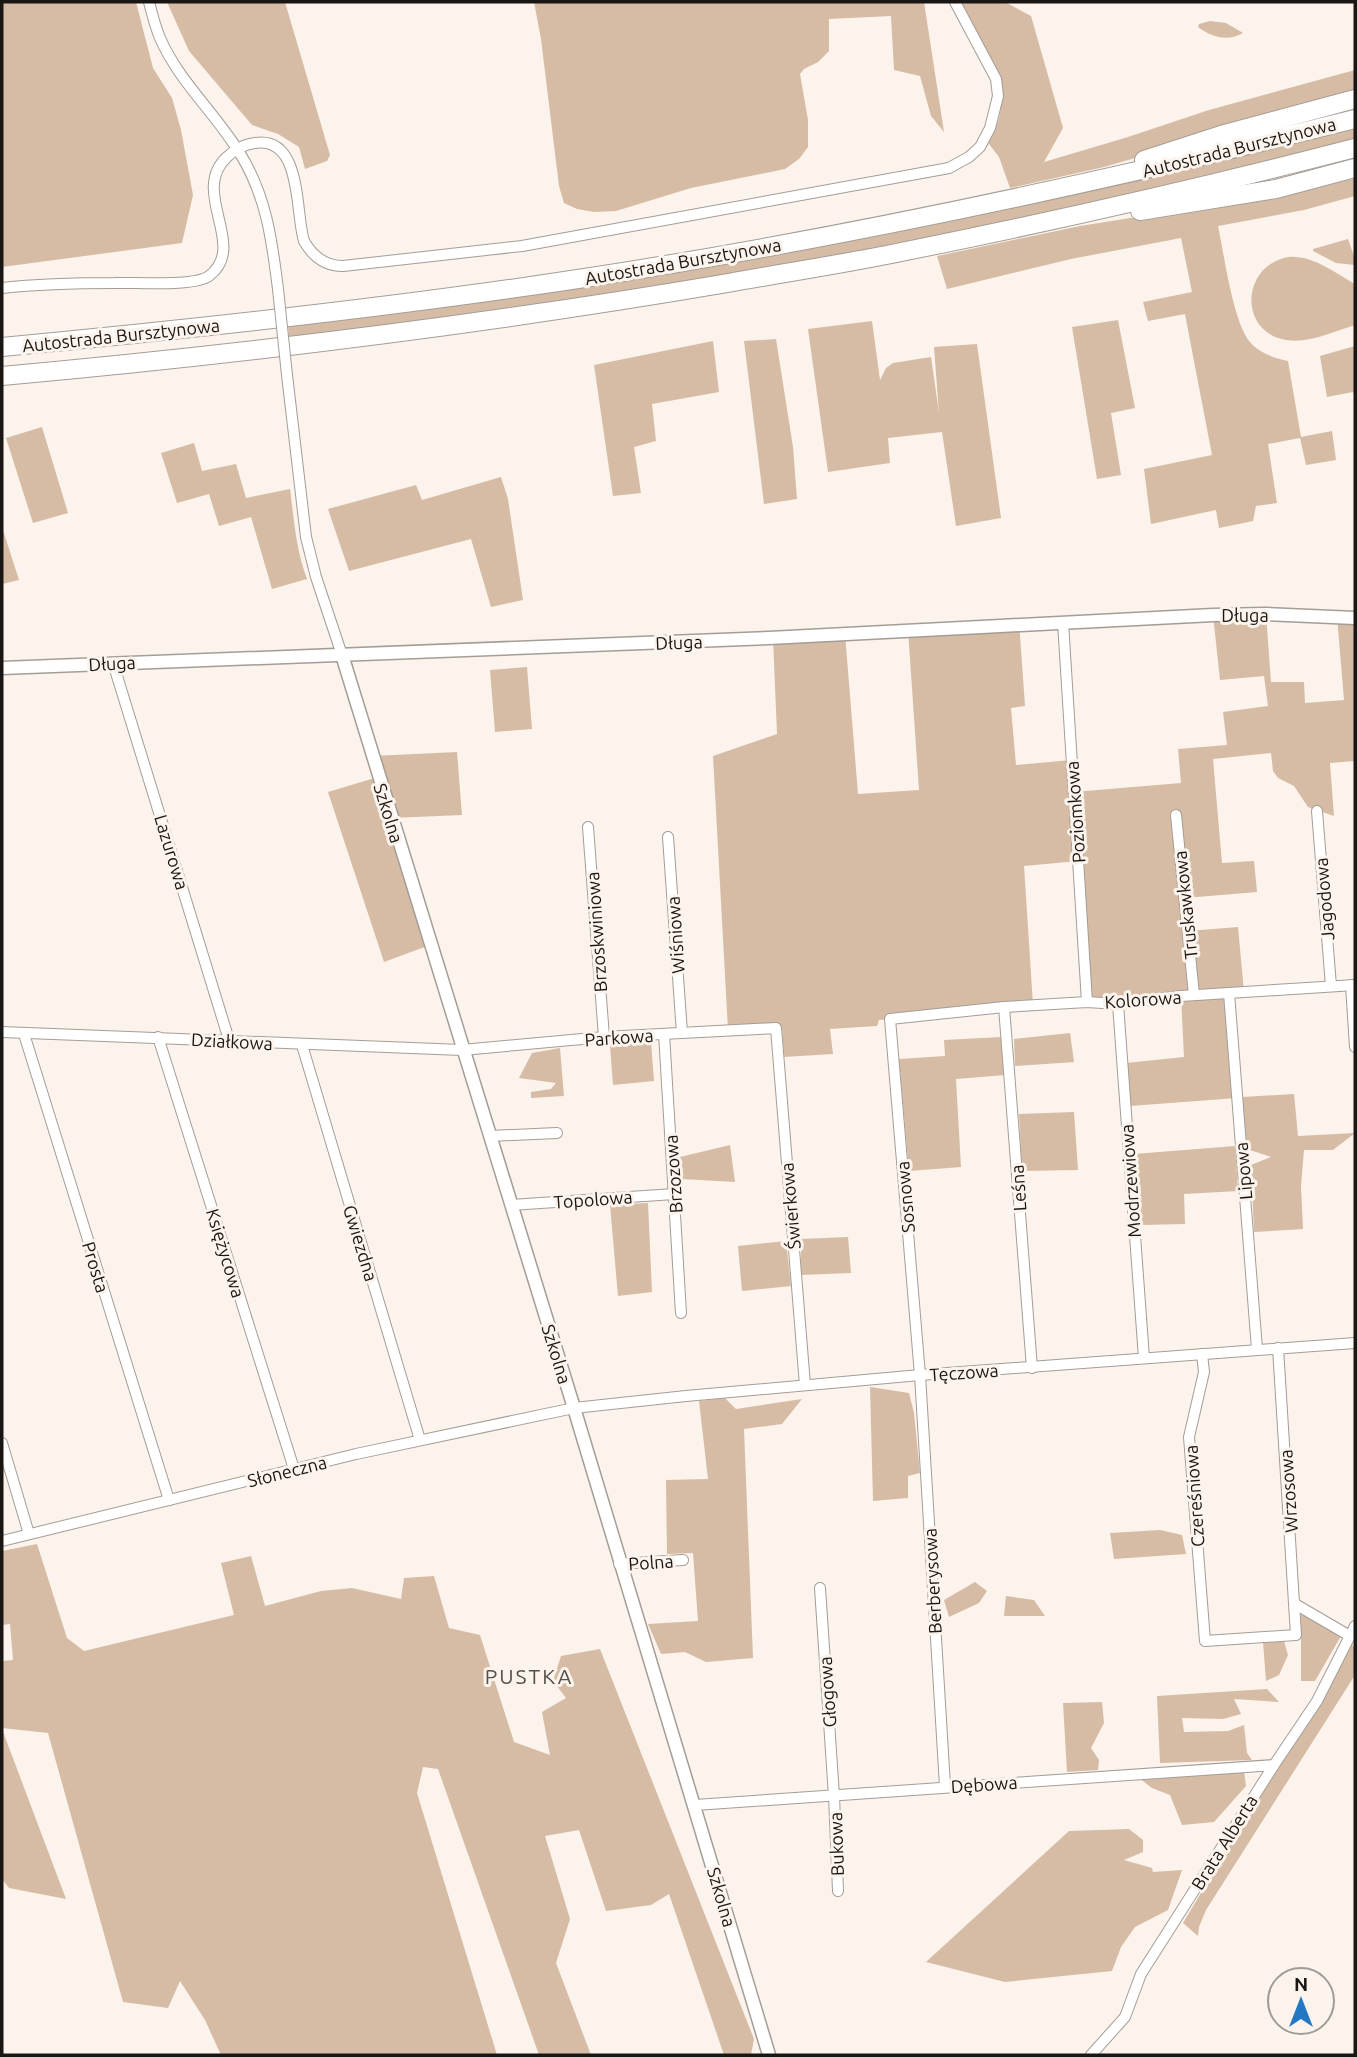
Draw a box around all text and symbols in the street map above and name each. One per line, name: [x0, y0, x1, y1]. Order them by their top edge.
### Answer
street label: Autostrada Bursztynowa: [1140, 113, 1338, 181]
street label: Autostrada Bursztynowa: [583, 234, 783, 288]
street label: Autostrada Bursztynowa: [21, 315, 221, 355]
street label: Długa: [1221, 605, 1269, 625]
street label: Długa: [655, 631, 703, 653]
street label: Długa: [88, 652, 136, 674]
street label: Poziomkowa: [1061, 760, 1089, 864]
street label: Szkolna: [370, 781, 408, 845]
street label: Lazurowa: [151, 812, 193, 892]
street label: Truskawkowa: [1169, 850, 1201, 960]
street label: Jagodowa: [1310, 857, 1338, 941]
street label: Brzoskwiniowa: [582, 871, 610, 993]
street label: Wiśniowa: [662, 896, 688, 974]
street label: Kolorowa: [1104, 986, 1182, 1012]
street label: Parkowa: [584, 1025, 654, 1049]
street label: Działkowa: [191, 1029, 273, 1053]
street label: Modrzewiowa: [1116, 1124, 1144, 1238]
street label: Brzozowa: [660, 1134, 686, 1214]
street label: Lipowa: [1231, 1141, 1255, 1201]
street label: Sosnowa: [892, 1160, 918, 1234]
street label: Świerkowa: [775, 1162, 804, 1250]
street label: Leśna: [1006, 1164, 1030, 1212]
street label: Topolowa: [553, 1186, 633, 1212]
street label: Gwiezdna: [340, 1203, 382, 1283]
street label: Księżycowa: [203, 1206, 249, 1300]
street label: Prosta: [79, 1239, 113, 1295]
street label: Szkolna: [538, 1322, 576, 1386]
street label: Tęczowa: [929, 1360, 999, 1384]
street label: Czereśniowa: [1180, 1444, 1208, 1548]
street label: Wrzosowa: [1275, 1449, 1301, 1533]
street label: Słoneczna: [245, 1451, 329, 1491]
street label: Berberysowa: [919, 1528, 945, 1634]
street label: Polna: [628, 1550, 674, 1574]
street label: Głogowa: [815, 1656, 839, 1728]
district label: PUSTKA: [485, 1664, 573, 1688]
street label: Dębowa: [950, 1772, 1018, 1796]
street label: Brata Alberta: [1187, 1791, 1261, 1893]
street label: Bukowa: [825, 1812, 847, 1876]
street label: Szkolna: [704, 1865, 740, 1929]
north arrow: [1266, 1966, 1336, 2036]
text: N: [1294, 1973, 1308, 1995]

